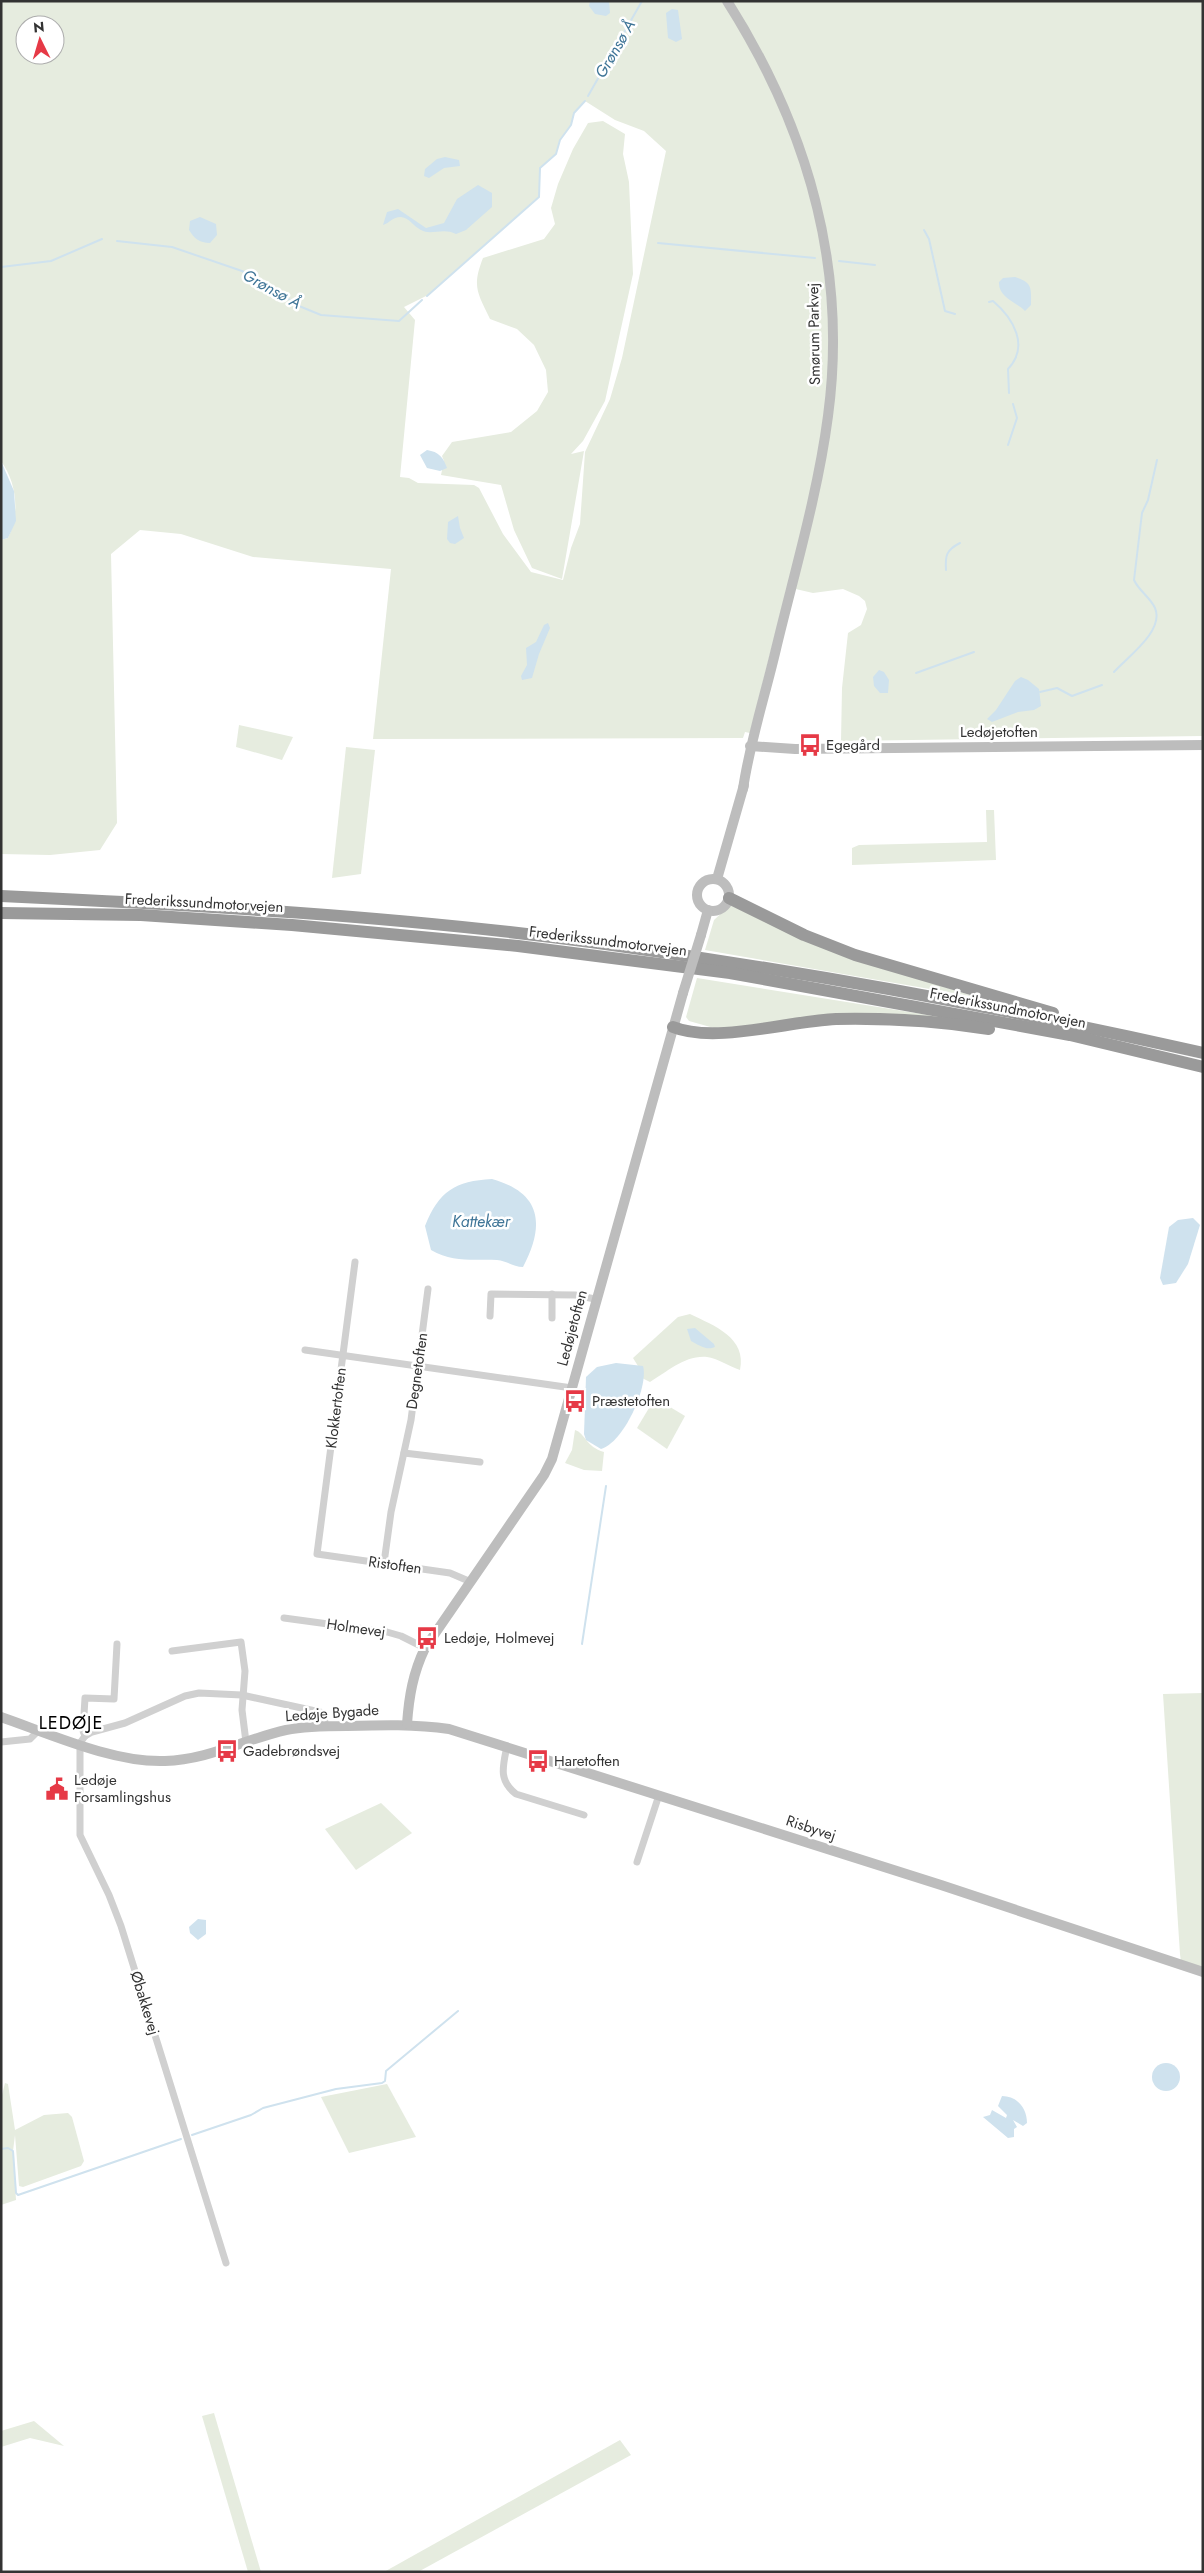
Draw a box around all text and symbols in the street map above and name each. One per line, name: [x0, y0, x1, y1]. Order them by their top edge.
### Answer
north arrow: [15, 15, 65, 65]
water label: Grønsø Å: [589, 16, 641, 82]
text: N: [32, 17, 45, 37]
water label: Grønsø Å: [239, 263, 305, 315]
street label: Smørum Parkvej: [802, 283, 826, 385]
street label: Ledøjetoften: [960, 721, 1038, 743]
bus stop icon: Egegård: [797, 732, 823, 758]
place label: Egegård: [826, 734, 880, 756]
street label: Frederikssundmotorvejen: [124, 888, 284, 918]
street label: Frederikssundmotorvejen: [528, 920, 688, 962]
street label: Frederikssundmotorvejen: [928, 982, 1088, 1034]
water label: Kattekær: [452, 1210, 512, 1233]
street label: Ledøjetoften: [551, 1287, 593, 1369]
street label: Degnetoften: [401, 1331, 433, 1411]
street label: Klokkertoften: [320, 1366, 352, 1450]
bus stop icon: Præstetoften: [562, 1388, 588, 1414]
place label: Præstetoften: [592, 1390, 670, 1412]
street label: Ristoften: [367, 1550, 423, 1580]
street label: Holmevej: [325, 1613, 387, 1643]
bus stop icon: Ledøje, Holmevej: [414, 1625, 440, 1651]
place label: Ledøje, Holmevej: [444, 1627, 554, 1649]
street label: Ledøje Bygade: [284, 1699, 380, 1727]
district label: LEDØJE: [39, 1710, 103, 1736]
bus stop icon: Gadebrøndsvej: [214, 1738, 240, 1764]
place label: Gadebrøndsvej: [243, 1740, 340, 1762]
bus stop icon: Haretoften: [525, 1748, 551, 1774]
place label: Haretoften: [554, 1750, 620, 1772]
place label: Ledøje Forsamlingshus: [74, 1769, 171, 1808]
public building icon: Ledøje Forsamlingshus: [44, 1776, 70, 1802]
street label: Risbyvej: [783, 1810, 839, 1846]
street label: Øbakkevej: [125, 1968, 165, 2038]

